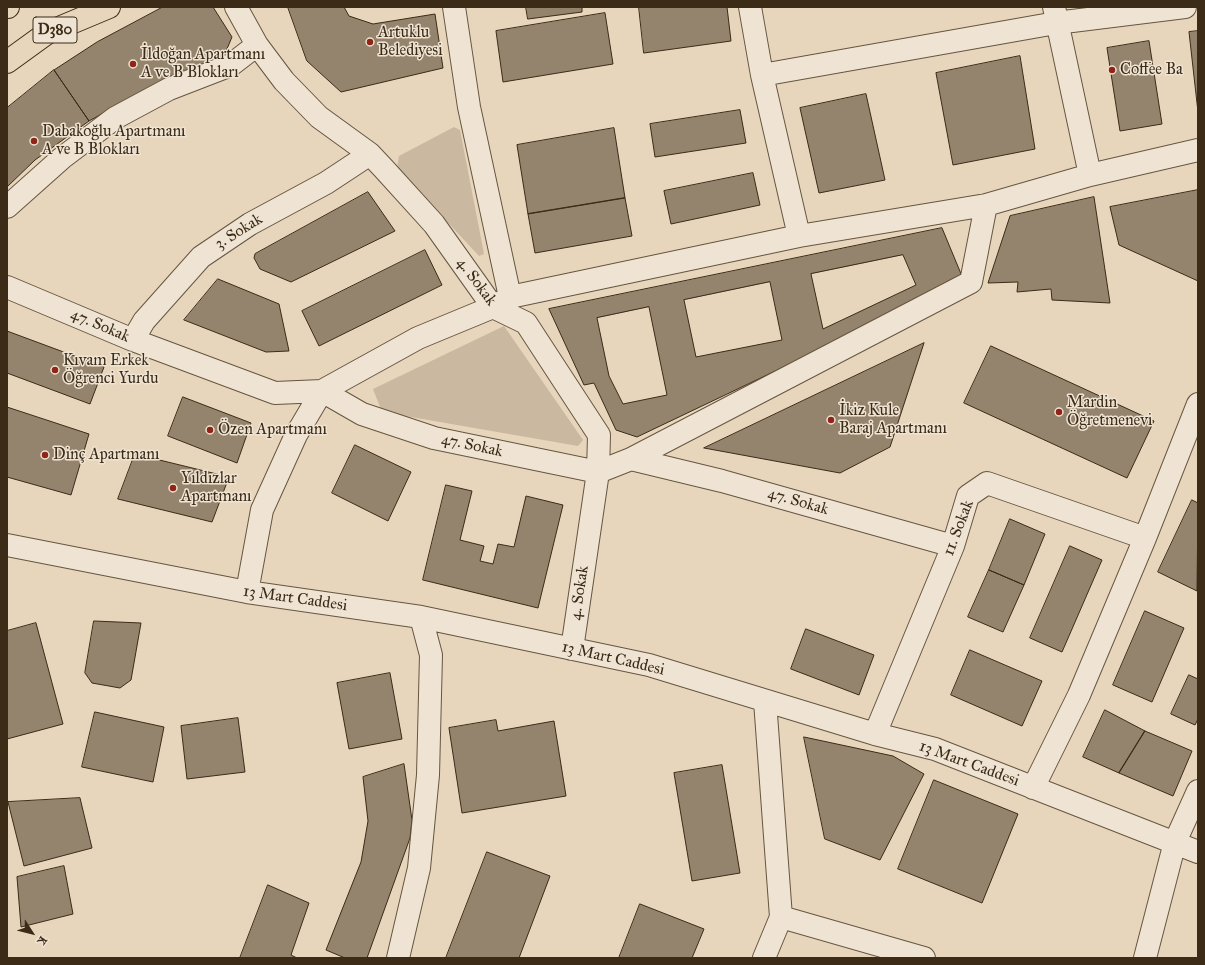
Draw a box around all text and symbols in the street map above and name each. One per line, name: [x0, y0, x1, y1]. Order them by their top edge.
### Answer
road number: D380: [33, 17, 77, 43]
place label: Artuklu Belediyesi: [378, 23, 443, 61]
marker: Artuklu Belediyesi: [365, 37, 375, 47]
place label: İldoğan Apartmanı A ve B Blokları: [141, 45, 265, 83]
marker: İldoğan Apartmanı A ve B Blokları: [128, 59, 138, 69]
place label: Coffee Ba: [1120, 60, 1183, 80]
marker: Coffee Ba: [1107, 65, 1117, 75]
place label: Dabakoğlu Apartmanı A ve B Blokları: [42, 122, 185, 160]
marker: Dabakoğlu Apartmanı A ve B Blokları: [29, 136, 39, 146]
street label: 3. Sokak: [212, 210, 266, 254]
street label: 4. Sokak: [452, 254, 500, 310]
street label: 47. Sokak: [68, 305, 132, 347]
place label: Kıvam Erkek Öğrenci Yurdu: [63, 351, 158, 389]
marker: Kıvam Erkek Öğrenci Yurdu: [50, 365, 60, 375]
place label: Mardin Öğretmenevi: [1067, 393, 1152, 431]
place label: İkiz Kule Baraj Apartmanı: [839, 401, 947, 439]
marker: Mardin Öğretmenevi: [1054, 407, 1064, 417]
marker: İkiz Kule Baraj Apartmanı: [826, 415, 836, 425]
place label: Özen Apartmanı: [218, 420, 327, 440]
marker: Özen Apartmanı: [205, 425, 215, 435]
street label: 47. Sokak: [440, 430, 504, 462]
place label: Dinç Apartmanı: [53, 445, 159, 465]
marker: Dinç Apartmanı: [40, 450, 50, 460]
place label: Yıldızlar Apartmanı: [181, 469, 251, 507]
marker: Yıldızlar Apartmanı: [168, 483, 178, 493]
street label: 47. Sokak: [765, 484, 831, 520]
street label: 11. Sokak: [940, 497, 978, 559]
street label: 4. Sokak: [567, 564, 593, 622]
street label: 13 Mart Caddesi: [242, 582, 348, 616]
street label: 13 Mart Caddesi: [560, 638, 666, 680]
street label: 13 Mart Caddesi: [916, 737, 1022, 791]
north arrow: [12, 913, 52, 953]
text: K: [35, 933, 50, 947]

